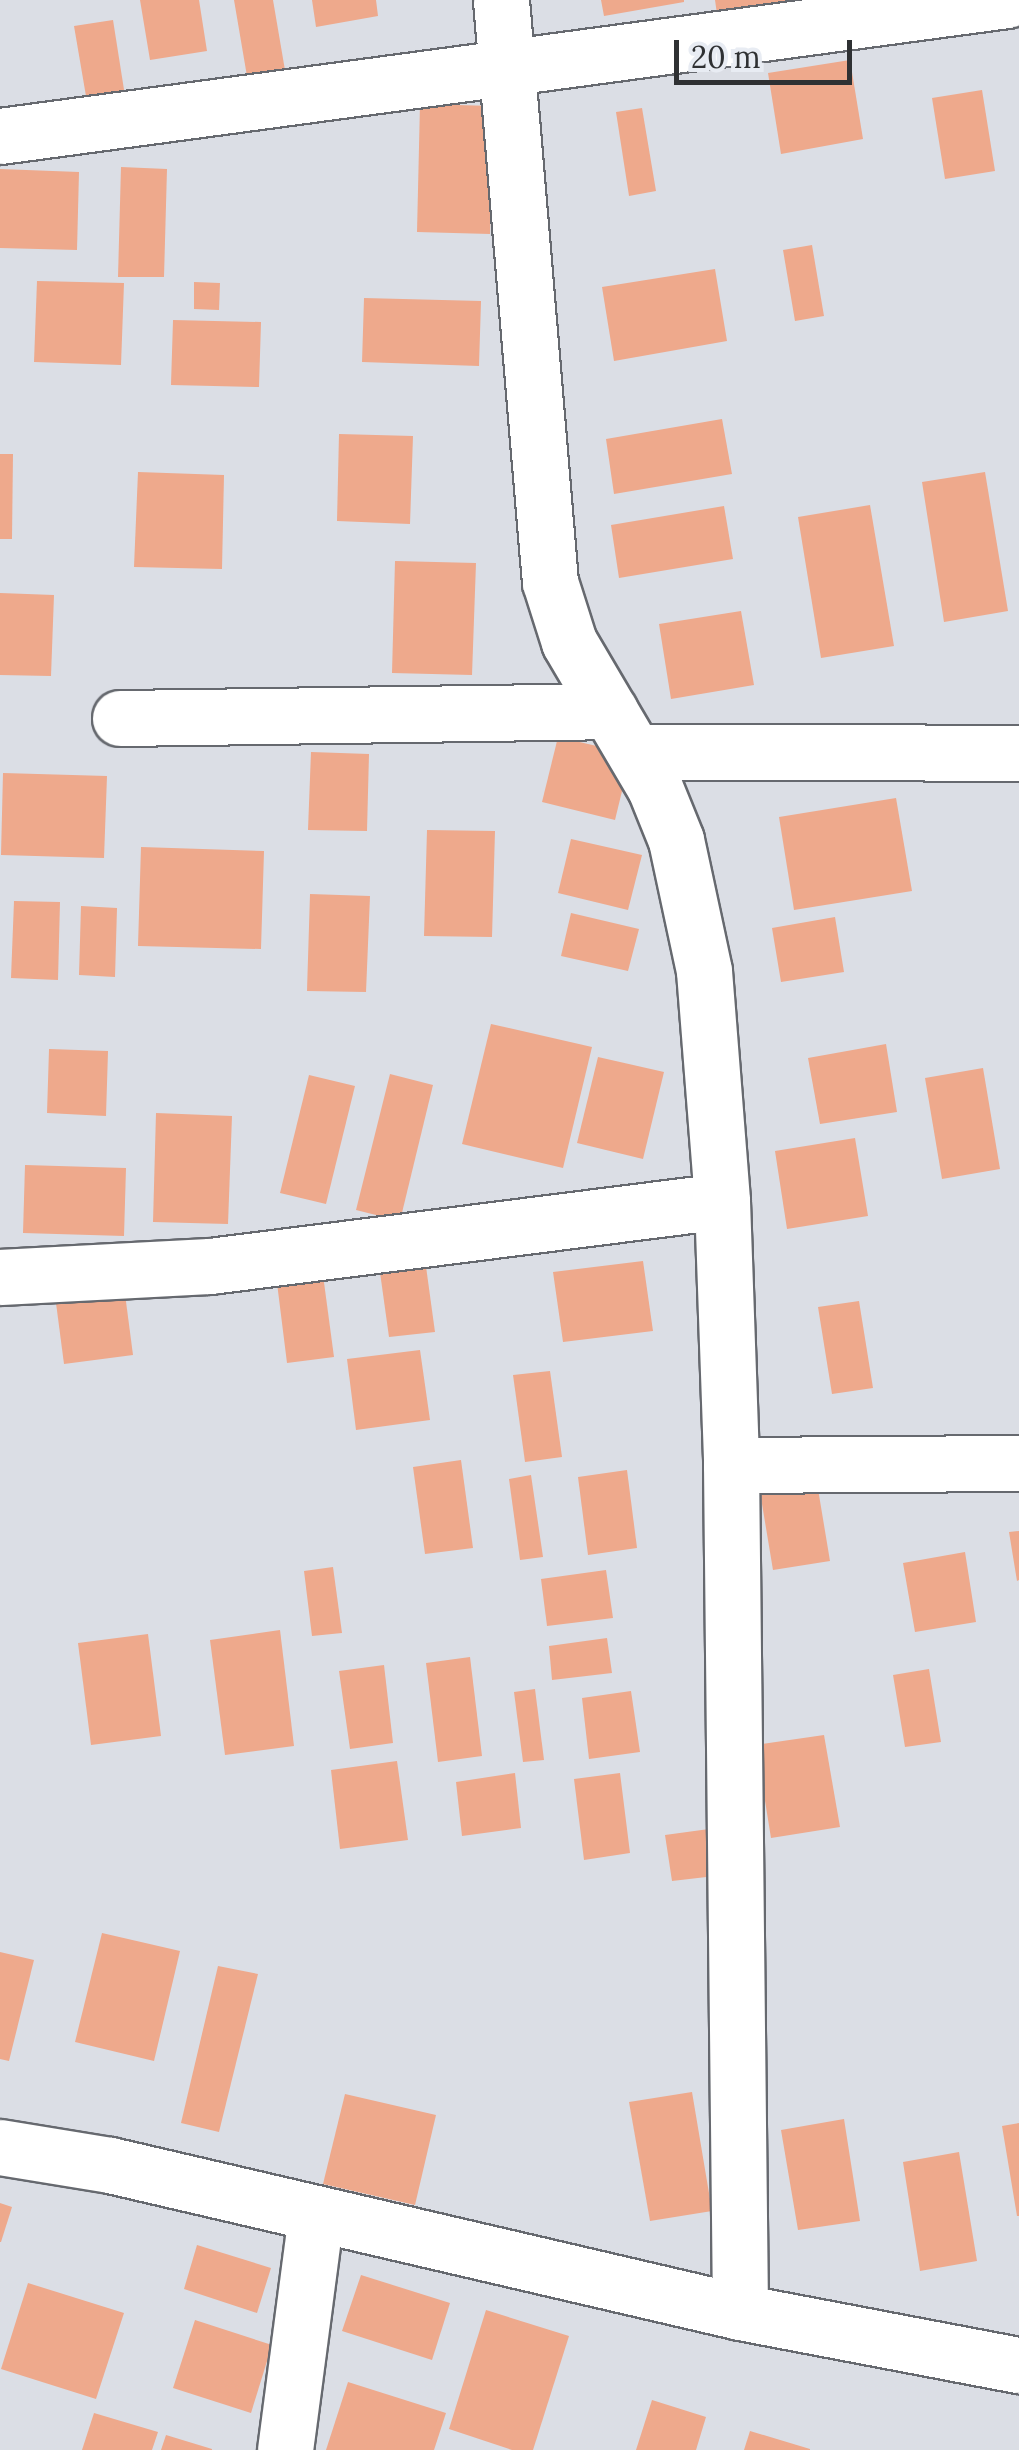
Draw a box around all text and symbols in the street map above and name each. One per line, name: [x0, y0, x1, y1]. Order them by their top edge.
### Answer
scale bar: [679, 20, 856, 82]
text: 20 m: [691, 38, 760, 76]

